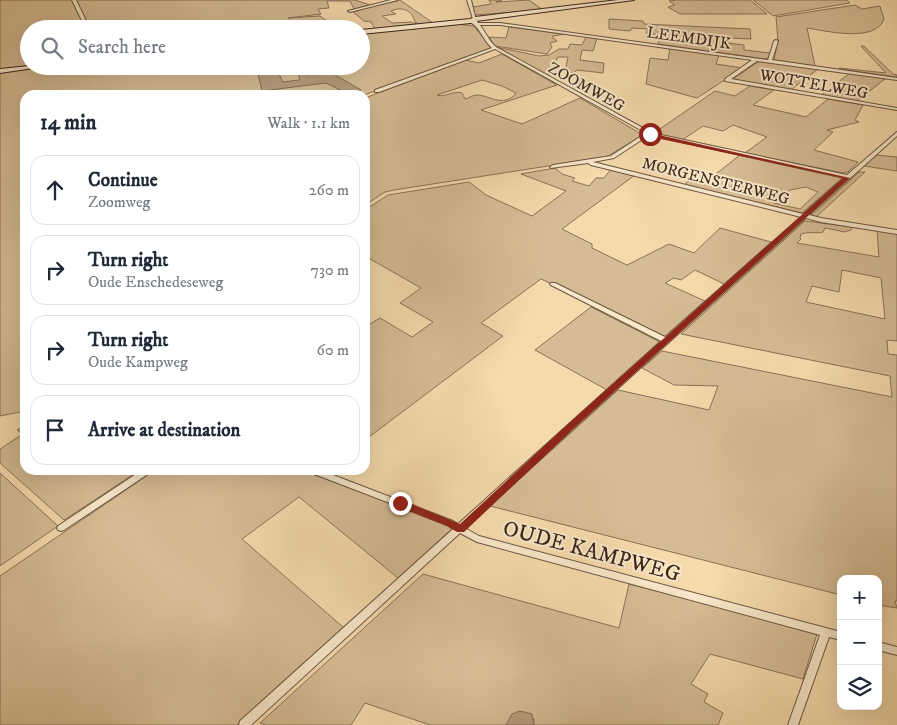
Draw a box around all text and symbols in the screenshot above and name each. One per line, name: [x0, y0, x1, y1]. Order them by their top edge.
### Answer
search box: [20, 20, 370, 75]
street label: LEEMDIJK: [645, 22, 733, 54]
icon: search: [38, 34, 66, 62]
text: Search here: [78, 36, 166, 59]
street label: ZOOMWEG: [545, 58, 628, 116]
street label: WOTTELWEG: [757, 64, 870, 103]
text: 14 min: [40, 110, 96, 136]
text: Walk · 1.1 km: [267, 113, 350, 133]
route start: [639, 123, 662, 146]
street label: MORGENSTERWEG: [640, 153, 791, 209]
text: Continue: [88, 169, 158, 192]
icon: ahead: [41, 176, 69, 204]
text: 260 m: [309, 180, 349, 200]
text: Zoomweg: [88, 192, 150, 212]
text: Turn right: [88, 249, 168, 272]
icon: right: [41, 256, 69, 284]
text: 730 m: [311, 260, 349, 280]
text: Oude Enschedeseweg: [88, 272, 223, 292]
text: Turn right: [88, 329, 168, 352]
icon: right: [41, 336, 69, 364]
text: 60 m: [317, 340, 349, 360]
text: Oude Kampweg: [88, 352, 188, 372]
icon: arrive: [41, 416, 69, 444]
text: Arrive at destination: [88, 419, 240, 442]
route end: [389, 492, 412, 515]
street label: OUDE KAMPWEG: [500, 515, 683, 588]
map controls: [837, 575, 882, 710]
button: +: [837, 575, 882, 620]
button: −: [837, 620, 882, 665]
button: layers: [837, 665, 882, 710]

